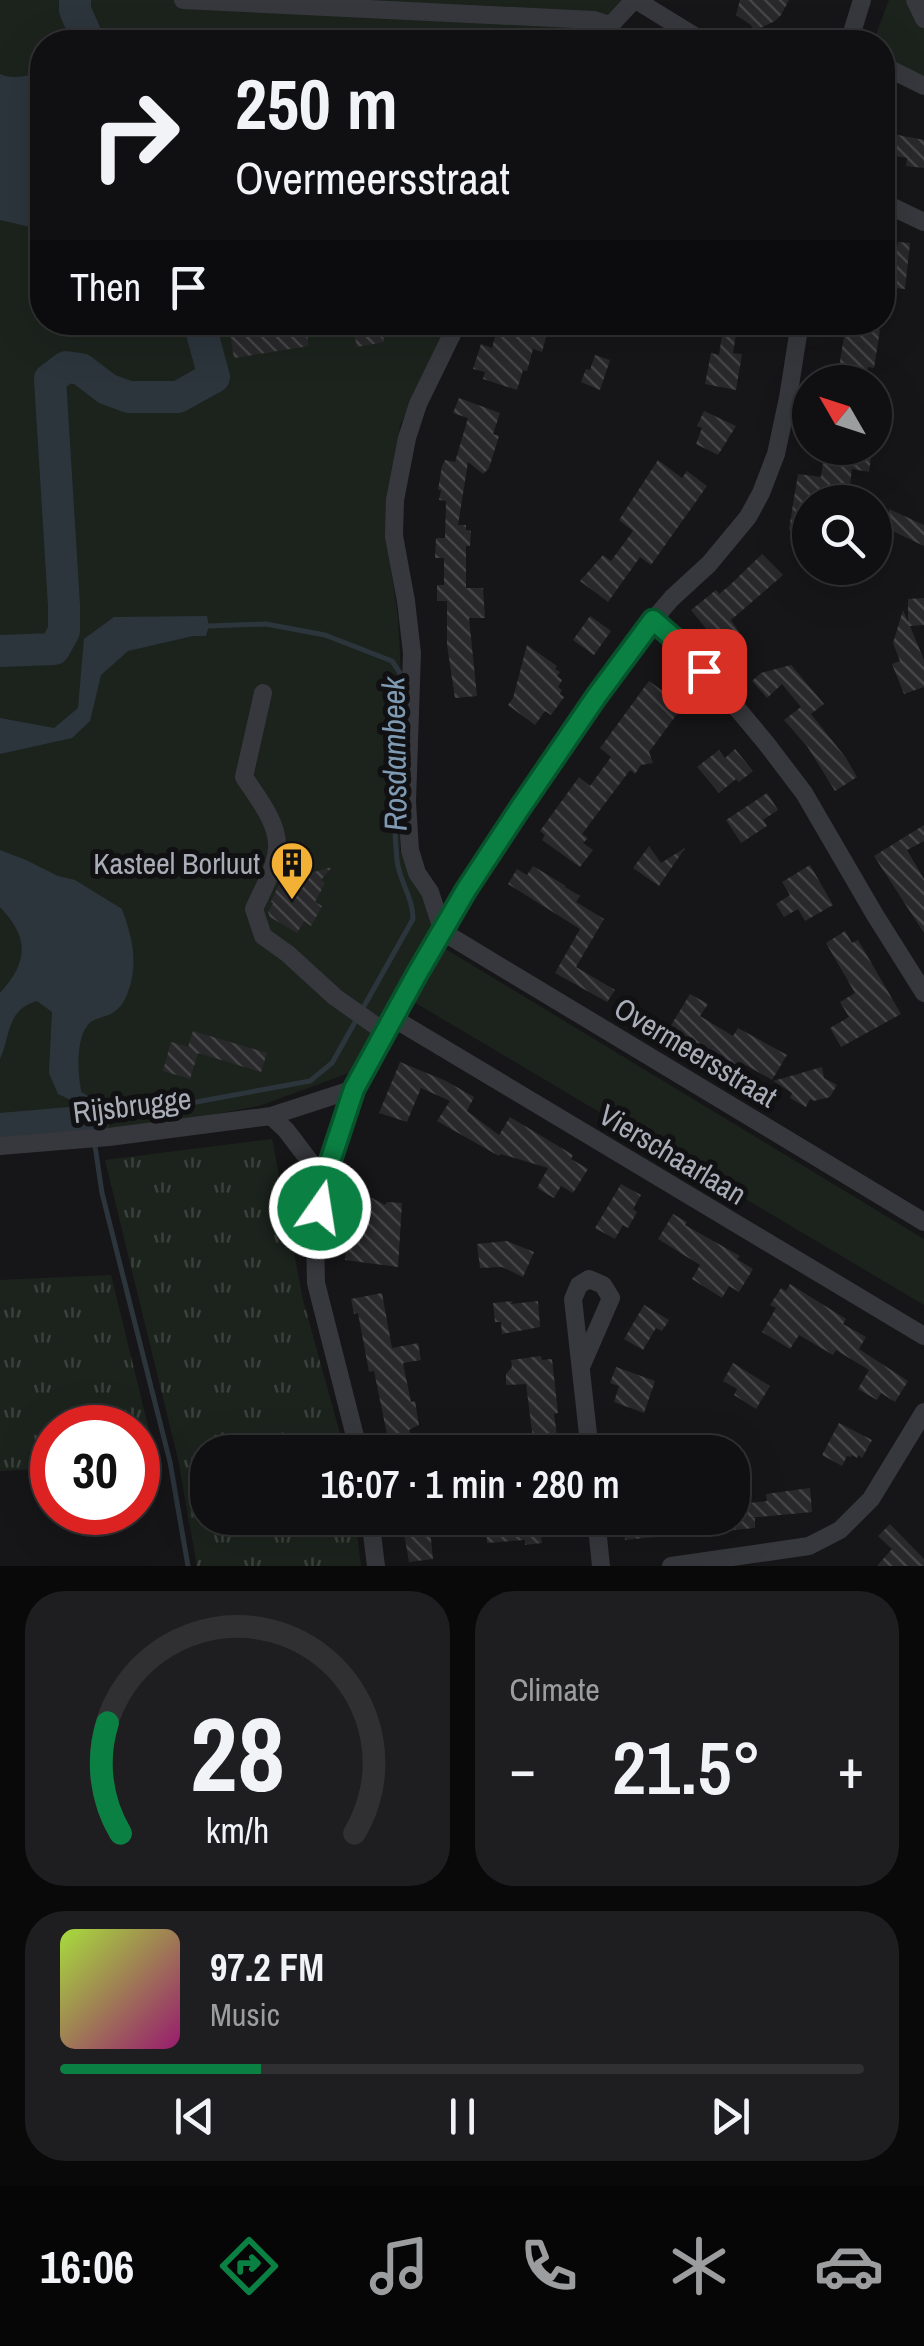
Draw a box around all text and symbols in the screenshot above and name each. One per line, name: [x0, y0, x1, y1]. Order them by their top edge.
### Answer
text: 250 m: [235, 57, 398, 151]
icon: right: [70, 70, 200, 200]
text: Overmeersstraat: [235, 147, 510, 208]
icon: arrive: [161, 260, 216, 315]
text: Then: [70, 262, 141, 313]
north arrow: [792, 365, 892, 465]
map controls: [792, 365, 892, 585]
button: search: [792, 485, 892, 585]
pin: [662, 629, 747, 714]
icon: arrive: [677, 644, 732, 699]
water label: Rosdambeek: [371, 675, 417, 832]
building icon: Kasteel Borluut: [269, 840, 315, 901]
place label: Kasteel Borluut: [93, 843, 260, 883]
street label: Overmeersstraat: [607, 988, 785, 1116]
street label: Rijsbrugge: [71, 1078, 193, 1132]
street label: Vierschaarlaan: [592, 1094, 754, 1214]
position arrow: [268, 1156, 372, 1260]
speed limit sign: 30: [30, 1405, 160, 1535]
text: 16:07 · 1 min · 280 m: [320, 1459, 620, 1510]
text: Climate: [510, 1668, 600, 1711]
text: 28: [190, 1683, 285, 1823]
text: 21.5°: [612, 1716, 762, 1817]
text: −: [510, 1731, 536, 1805]
text: +: [838, 1731, 864, 1805]
text: km/h: [205, 1806, 269, 1854]
text: 97.2 FM: [210, 1942, 324, 1993]
text: Music: [210, 1993, 280, 2036]
icon: previous: [167, 2089, 222, 2144]
icon: pause: [435, 2089, 490, 2144]
icon: next: [703, 2089, 758, 2144]
icon: directions: [214, 2231, 284, 2301]
icon: music: [364, 2231, 434, 2301]
icon: phone: [514, 2231, 584, 2301]
icon: climate: [664, 2231, 734, 2301]
icon: car: [814, 2231, 884, 2301]
text: 16:06: [40, 2236, 134, 2297]

